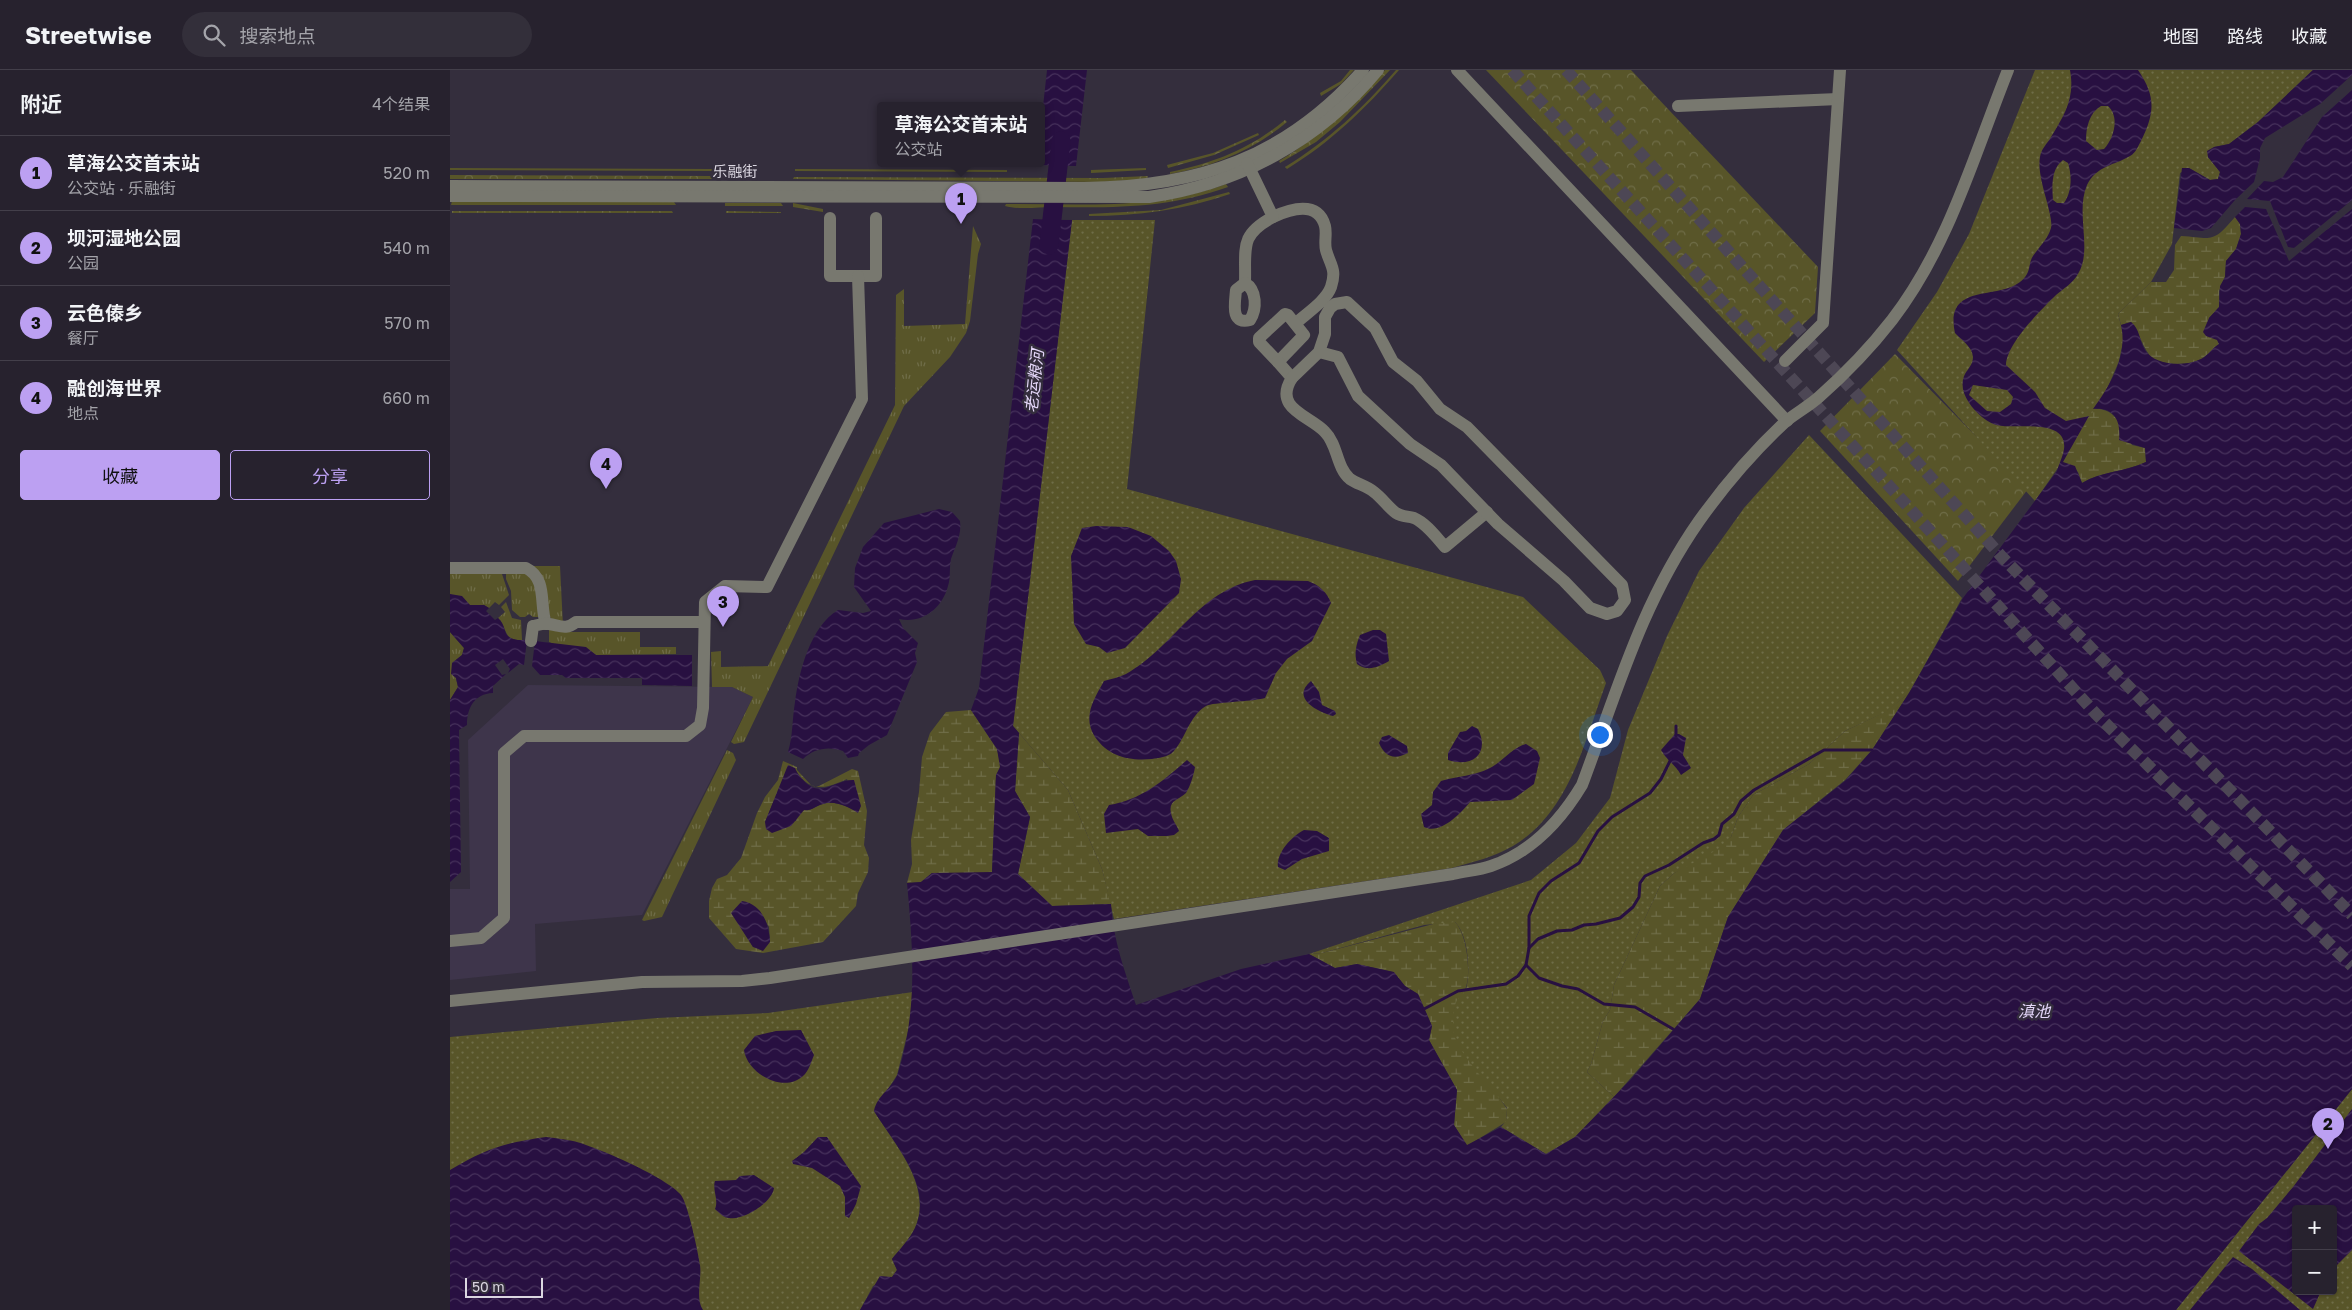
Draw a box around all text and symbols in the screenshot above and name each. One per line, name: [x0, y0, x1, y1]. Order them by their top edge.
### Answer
search box: [182, 12, 532, 57]
text: Streetwise: [25, 20, 152, 49]
icon: search: [200, 21, 228, 49]
text: 搜索地点: [240, 24, 316, 47]
text: 地图: [2163, 25, 2199, 47]
text: 路线: [2227, 25, 2263, 47]
text: 收藏: [2291, 25, 2327, 47]
text: 附近: [20, 91, 62, 117]
text: 4个结果: [372, 94, 430, 114]
popup: [877, 102, 1045, 167]
text: 草海公交首末站: [894, 112, 1028, 135]
text: 公交站: [894, 139, 943, 159]
text: 草海公交首末站: [67, 151, 200, 174]
street label: 乐融街: [712, 162, 758, 180]
text: 1: [32, 163, 40, 183]
text: 520 m: [383, 163, 430, 183]
text: 公交站 · 乐融街: [67, 178, 176, 198]
pin: 1: [945, 183, 977, 224]
text: 坝河湿地公园: [67, 226, 181, 249]
text: 2: [31, 238, 41, 258]
text: 540 m: [383, 238, 430, 258]
text: 公园: [67, 253, 99, 273]
text: 云色傣乡: [67, 301, 143, 324]
text: 3: [31, 313, 41, 333]
text: 570 m: [384, 313, 430, 333]
text: 餐厅: [67, 328, 99, 348]
water label: 老运粮河: [1021, 345, 1048, 414]
text: 融创海世界: [67, 376, 162, 399]
text: 4: [31, 388, 41, 408]
text: 660 m: [383, 388, 430, 408]
text: 地点: [67, 403, 99, 423]
pin: 4: [590, 448, 622, 489]
button: 收藏: [20, 450, 220, 500]
button: 分享: [230, 450, 430, 500]
pin: 3: [707, 586, 739, 627]
your location: [1587, 722, 1613, 748]
water label: 滇池: [2018, 1001, 2052, 1021]
pin: 2: [2312, 1108, 2344, 1149]
map controls: [2292, 1205, 2337, 1295]
button: +: [2292, 1205, 2337, 1250]
button: −: [2292, 1250, 2337, 1295]
scale bar: [465, 1275, 542, 1298]
text: 50 m: [472, 1278, 505, 1295]

